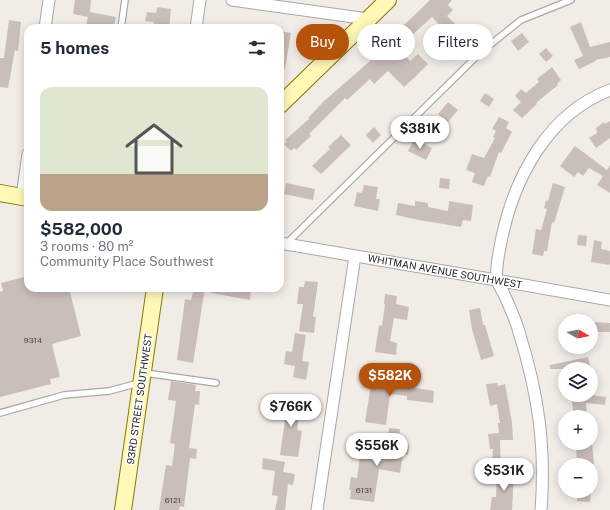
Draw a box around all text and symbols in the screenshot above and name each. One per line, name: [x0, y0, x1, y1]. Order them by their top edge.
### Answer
chip: Buy: [296, 24, 349, 60]
chip: Rent: [357, 24, 415, 60]
chip: Filters: [423, 24, 493, 60]
icon: filters: [246, 37, 268, 59]
text: 5 homes: [40, 38, 109, 58]
icon: home: [118, 113, 190, 185]
pin: $381K: [392, 116, 448, 150]
text: $381K: [399, 121, 441, 136]
text: $582,000: [40, 219, 123, 239]
text: 3 rooms · 80 m²: [40, 239, 133, 254]
street label: WHITMAN AVENUE SOUTHWEST: [367, 251, 523, 291]
text: Community Place Southwest: [40, 254, 214, 269]
north arrow: [558, 314, 598, 354]
map controls: [558, 314, 598, 498]
street label: 93RD STREET SOUTHWEST: [124, 333, 154, 465]
house number: 9314: [24, 335, 42, 345]
button: layers: [558, 362, 598, 402]
pin: $582K: [362, 363, 418, 397]
text: $582K: [368, 368, 412, 383]
pin: $766K: [263, 394, 319, 428]
text: $766K: [269, 399, 313, 414]
button: +: [558, 410, 598, 450]
pin: $556K: [349, 433, 405, 467]
text: $556K: [355, 438, 399, 453]
pin: $531K: [476, 458, 532, 492]
button: −: [558, 458, 598, 498]
text: $531K: [483, 463, 525, 478]
house number: 6131: [356, 485, 372, 495]
house number: 6121: [165, 495, 181, 505]

